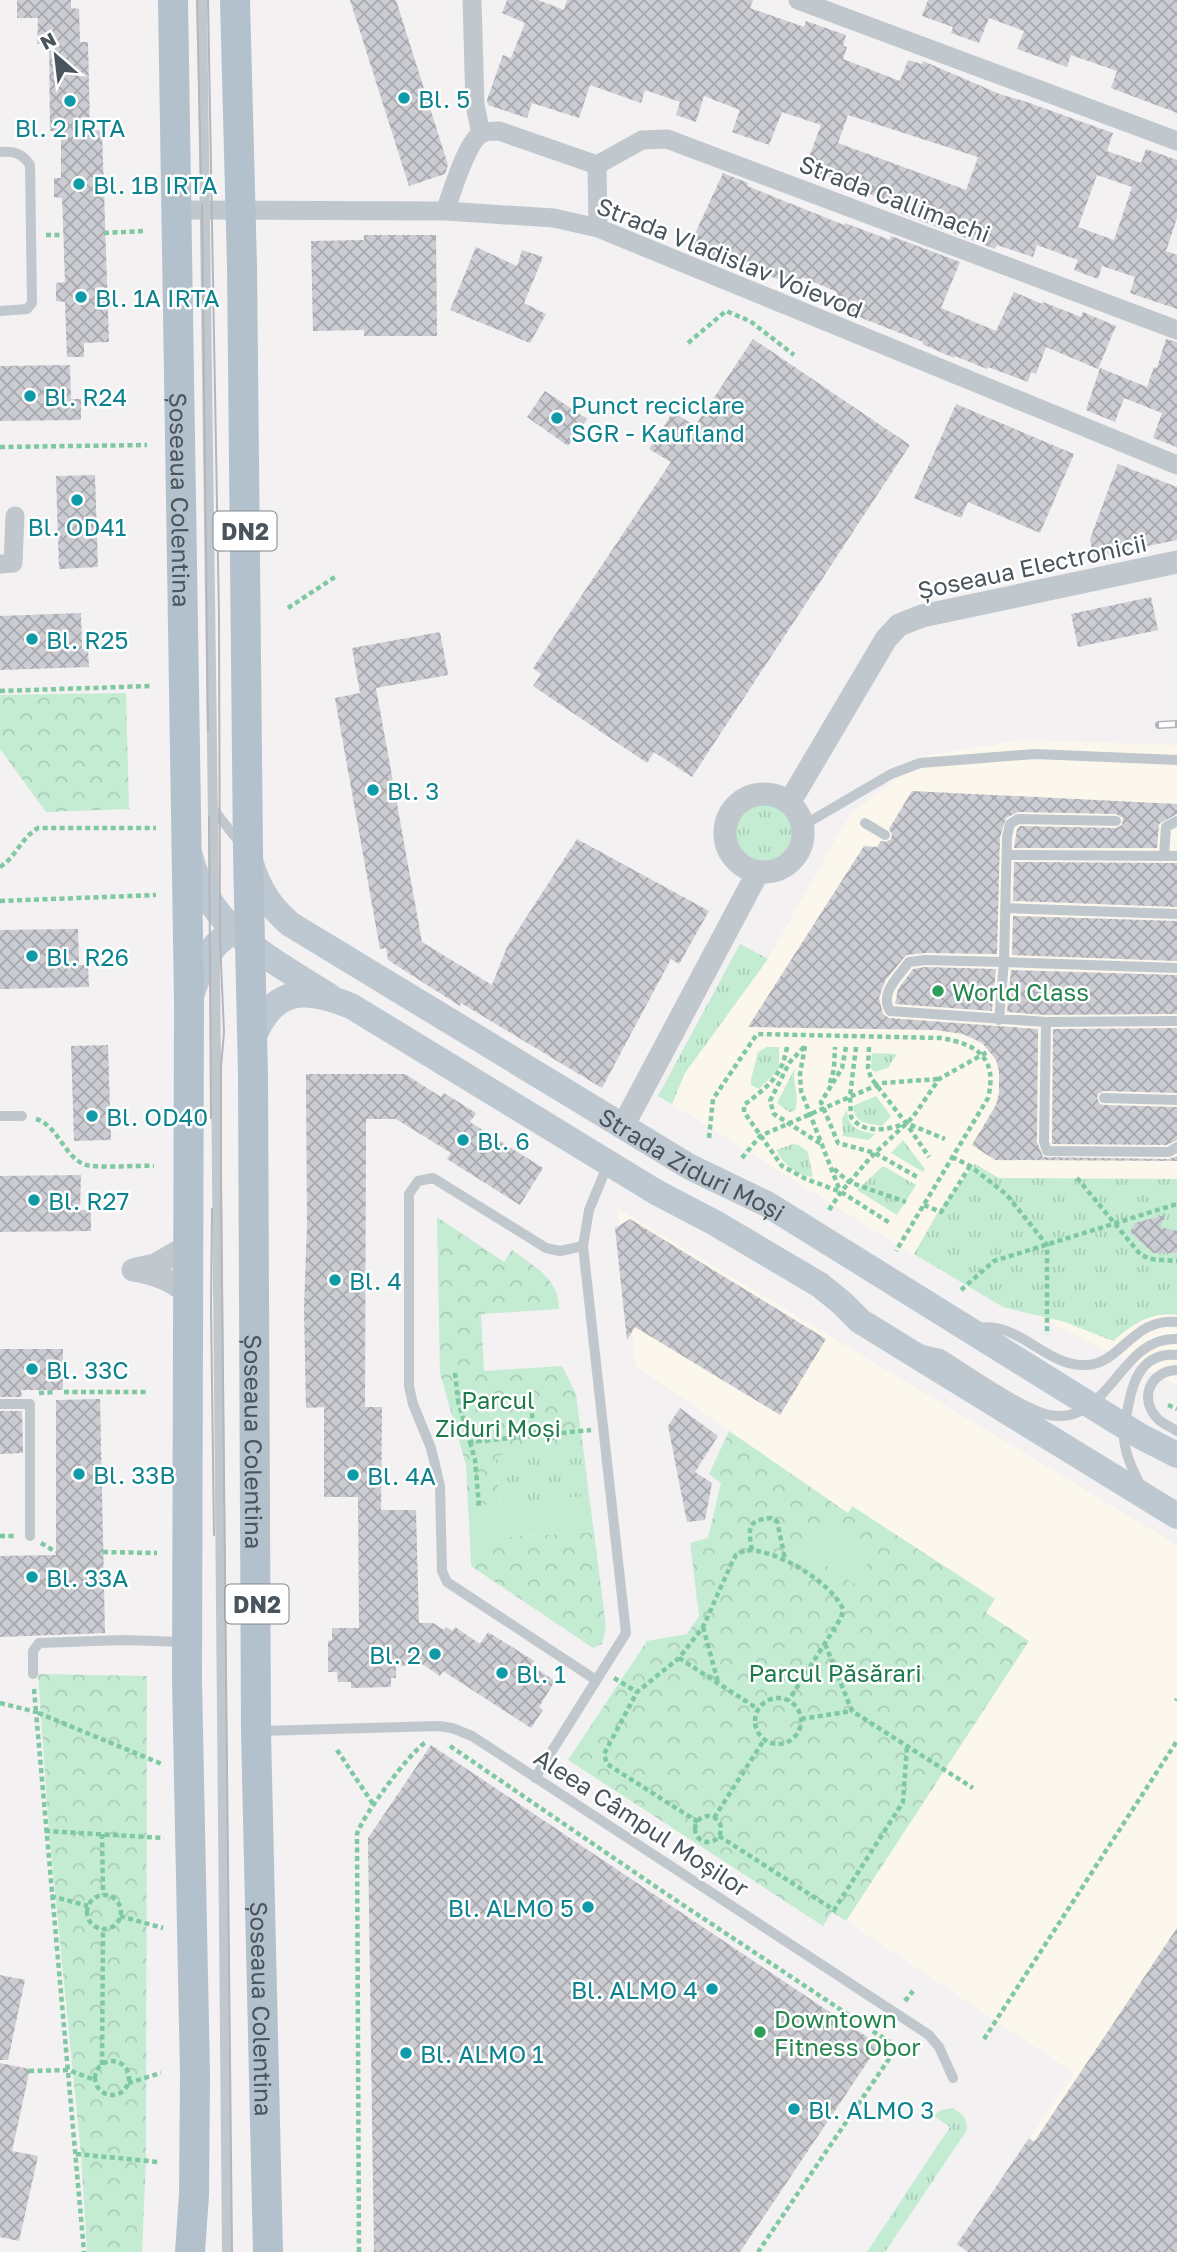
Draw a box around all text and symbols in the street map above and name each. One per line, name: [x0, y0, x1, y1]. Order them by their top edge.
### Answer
north arrow: [21, 21, 91, 91]
text: N: [36, 27, 60, 54]
place label: Bl. 5: [418, 84, 470, 113]
marker: Bl. 5: [396, 90, 412, 106]
marker: Bl. 2 IRTA: [62, 93, 78, 109]
place label: Bl. 2 IRTA: [15, 113, 125, 142]
street label: Strada Callimachi: [795, 148, 995, 248]
place label: Bl. 1B IRTA: [93, 170, 218, 199]
marker: Bl. 1B IRTA: [71, 176, 87, 192]
street label: Strada Vladislav Voievod: [593, 190, 867, 324]
place label: Bl. 1A IRTA: [95, 283, 220, 312]
marker: Bl. 1A IRTA: [73, 289, 89, 305]
place label: Bl. R24: [44, 382, 127, 411]
marker: Bl. R24: [22, 388, 38, 404]
place label: Punct reciclare SGR - Kaufland: [571, 390, 745, 447]
street label: Șoseaua Colentina: [164, 392, 197, 608]
marker: Punct reciclare SGR - Kaufland: [549, 410, 565, 426]
marker: Bl. OD41: [69, 492, 85, 508]
place label: Bl. OD41: [28, 512, 127, 541]
road number: DN2: [214, 512, 276, 551]
street label: Șoseaua Electronicii: [915, 528, 1149, 605]
place label: Bl. R25: [46, 625, 128, 654]
marker: Bl. R25: [24, 631, 40, 647]
place label: Bl. 3: [387, 776, 439, 805]
marker: Bl. 3: [365, 782, 381, 798]
place label: Bl. R26: [46, 942, 129, 971]
marker: Bl. R26: [24, 948, 40, 964]
place label: World Class: [952, 977, 1089, 1006]
marker: World Class: [930, 983, 946, 999]
street label: Strada Ziduri Moși: [594, 1101, 791, 1226]
place label: Bl. OD40: [106, 1102, 208, 1131]
marker: Bl. OD40: [84, 1108, 100, 1124]
place label: Bl. 6: [477, 1126, 530, 1155]
marker: Bl. 6: [455, 1132, 471, 1148]
place label: Bl. R27: [48, 1186, 129, 1215]
marker: Bl. R27: [26, 1192, 42, 1208]
place label: Bl. 4: [349, 1266, 402, 1295]
marker: Bl. 4: [327, 1272, 343, 1288]
street label: Șoseaua Colentina: [239, 1334, 270, 1549]
place label: Bl. 33C: [46, 1355, 129, 1384]
marker: Bl. 33C: [24, 1361, 40, 1377]
park label: Parcul Ziduri Moși: [435, 1385, 561, 1443]
place label: Bl. 33B: [93, 1460, 175, 1489]
place label: Bl. 4A: [367, 1461, 436, 1490]
marker: Bl. 33B: [71, 1466, 87, 1482]
marker: Bl. 4A: [345, 1467, 361, 1483]
place label: Bl. 33A: [46, 1563, 128, 1592]
marker: Bl. 33A: [24, 1569, 40, 1585]
road number: DN2: [226, 1584, 288, 1624]
place label: Bl. 2: [369, 1640, 421, 1669]
marker: Bl. 2: [427, 1646, 443, 1662]
park label: Parcul Păsărari: [748, 1658, 922, 1687]
place label: Bl. 1: [516, 1659, 566, 1688]
marker: Bl. 1: [494, 1665, 510, 1681]
street label: Aleea Câmpul Moșilor: [529, 1742, 755, 1903]
place label: Bl. ALMO 5: [448, 1893, 574, 1922]
marker: Bl. ALMO 5: [580, 1899, 596, 1915]
street label: Șoseaua Colentina: [244, 1901, 279, 2117]
place label: Bl. ALMO 4: [571, 1975, 698, 2004]
marker: Bl. ALMO 4: [704, 1981, 720, 1997]
place label: Downtown Fitness Obor: [774, 2004, 921, 2061]
marker: Downtown Fitness Obor: [752, 2024, 768, 2040]
place label: Bl. ALMO 1: [420, 2039, 544, 2068]
marker: Bl. ALMO 1: [398, 2045, 414, 2061]
place label: Bl. ALMO 3: [808, 2095, 934, 2124]
marker: Bl. ALMO 3: [786, 2101, 802, 2117]

